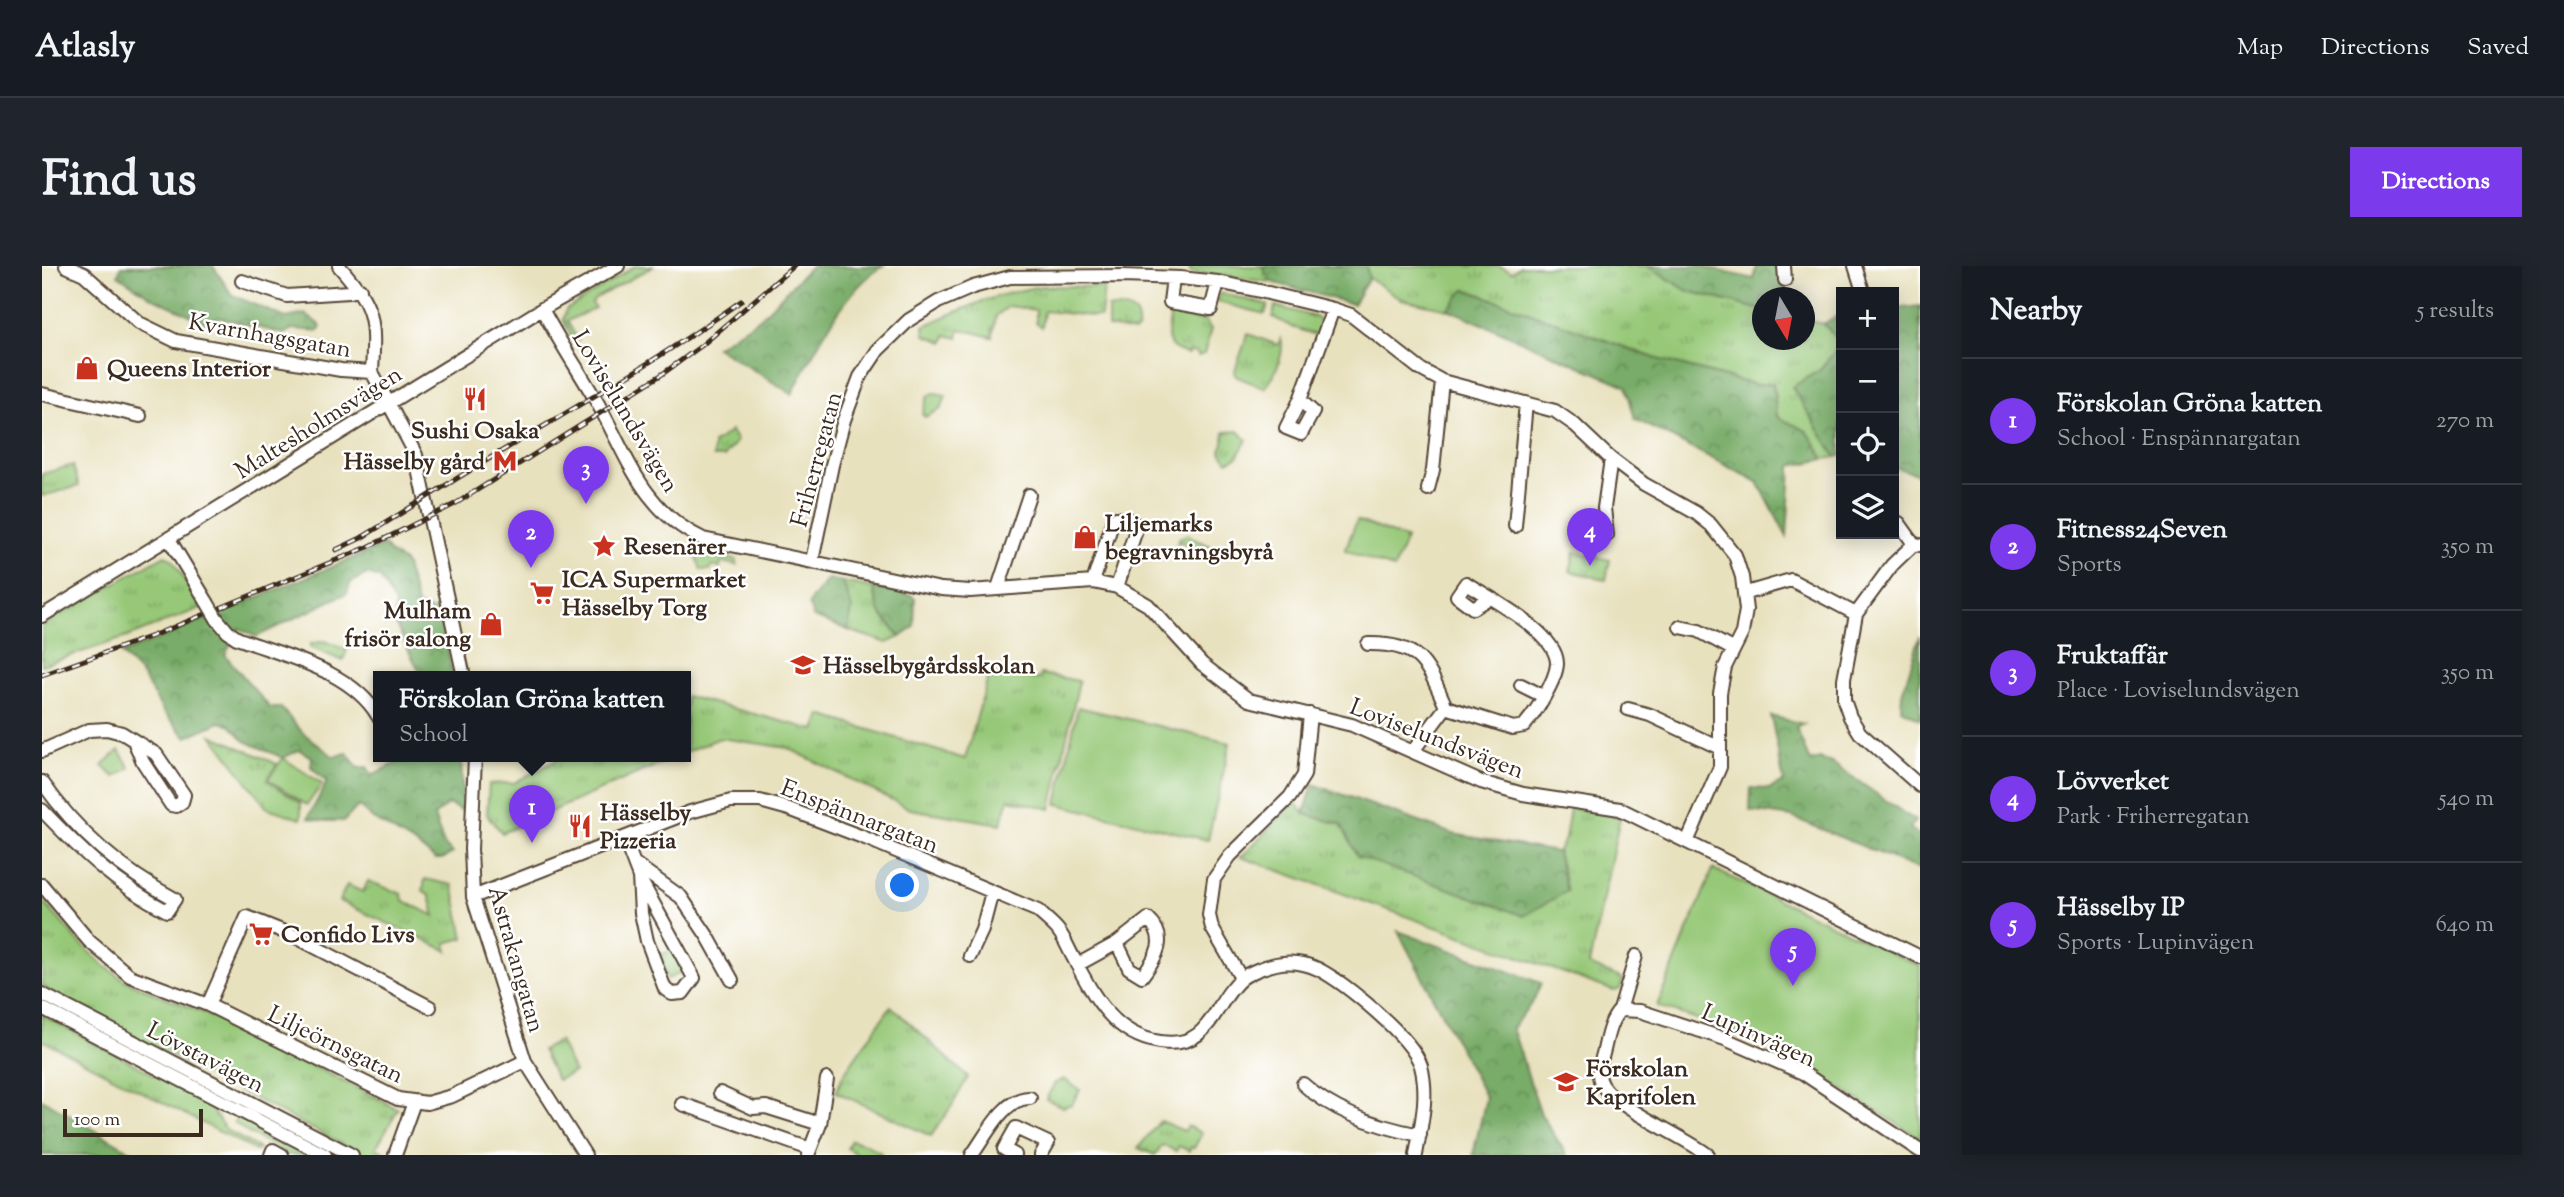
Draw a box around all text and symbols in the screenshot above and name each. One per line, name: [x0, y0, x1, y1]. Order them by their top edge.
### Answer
text: Atlasly: [35, 24, 135, 72]
text: Map: [2237, 31, 2283, 65]
text: Directions: [2321, 31, 2429, 65]
text: Saved: [2467, 31, 2529, 65]
text: Find us: [42, 147, 196, 217]
button: Directions: [2350, 147, 2522, 217]
north arrow: [1752, 287, 1815, 350]
map controls: [1836, 287, 1899, 539]
button: +: [1836, 287, 1899, 350]
text: Nearby: [1990, 290, 2082, 333]
text: 5 results: [2417, 295, 2494, 328]
street label: Kvarnhagsgatan: [186, 306, 354, 368]
street label: Loviselundsvägen: [562, 324, 686, 500]
button: −: [1836, 350, 1899, 413]
place label: Queens Interior: [107, 353, 272, 387]
shop icon: Queens Interior: [73, 354, 101, 382]
street label: Maltesholmsvägen: [229, 359, 409, 489]
restaurant icon: Sushi Osaka: [461, 385, 489, 413]
text: Förskolan Gröna katten: [2057, 386, 2322, 423]
street label: Friherregatan: [784, 388, 852, 531]
text: 1: [2009, 405, 2017, 438]
text: 270 m: [2436, 405, 2494, 438]
button: locate: [1836, 413, 1899, 476]
place label: Sushi Osaka: [411, 415, 540, 449]
text: School · Enspännargatan: [2057, 423, 2301, 456]
place label: Hässelby gård: [344, 446, 485, 480]
pin: 3: [563, 446, 609, 504]
metro station icon: Hässelby gård: [491, 447, 519, 475]
button: layers: [1836, 476, 1899, 539]
place label: Liljemarks begravningsbyrå: [1104, 508, 1275, 570]
pin: 4: [1567, 508, 1613, 566]
pin: 2: [508, 510, 554, 568]
text: Fitness24Seven: [2057, 512, 2227, 549]
shop icon: Liljemarks begravningsbyrå: [1071, 523, 1099, 551]
place label: Resenärer: [624, 531, 727, 565]
text: 2: [2008, 531, 2018, 564]
text: 350 m: [2441, 531, 2494, 564]
place icon: Resenärer: [590, 532, 618, 560]
text: Sports: [2057, 549, 2122, 582]
place label: ICA Supermarket Hässelby Torg: [562, 564, 747, 626]
supermarket icon: ICA Supermarket Hässelby Torg: [528, 579, 556, 607]
place label: Mulham frisör salong: [344, 595, 471, 657]
shop icon: Mulham frisör salong: [477, 610, 505, 638]
text: Fruktaffär: [2057, 638, 2168, 675]
place label: Hässelbygårdsskolan: [823, 650, 1036, 684]
school or university icon: Hässelbygårdsskolan: [789, 651, 817, 679]
text: 3: [2008, 657, 2018, 690]
text: 350 m: [2441, 657, 2494, 690]
popup: [373, 671, 691, 762]
text: Place · Loviselundsvägen: [2057, 675, 2300, 708]
text: Förskolan Gröna katten: [399, 682, 665, 719]
street label: Loviselundsvägen: [1344, 691, 1528, 789]
text: School: [399, 719, 468, 752]
text: Lövverket: [2057, 764, 2169, 801]
street label: Enspännargatan: [775, 772, 943, 864]
text: 4: [2007, 783, 2019, 816]
text: 540 m: [2439, 783, 2494, 816]
pin: 1: [509, 785, 555, 843]
place label: Hässelby Pizzeria: [600, 797, 691, 859]
text: Park · Friherregatan: [2057, 801, 2250, 834]
restaurant icon: Hässelby Pizzeria: [566, 812, 594, 840]
your location: [885, 868, 919, 902]
street label: Astrakangatan: [478, 882, 552, 1037]
text: Hässelby IP: [2057, 890, 2185, 927]
text: 5: [2009, 909, 2017, 942]
text: 640 m: [2436, 909, 2494, 942]
place label: Confido Livs: [281, 919, 415, 953]
supermarket icon: Confido Livs: [247, 920, 275, 948]
text: Sports · Lupinvägen: [2057, 927, 2254, 960]
pin: 5: [1770, 928, 1816, 986]
street label: Lupinvägen: [1695, 996, 1821, 1077]
street label: Liljeörnsgatan: [261, 998, 409, 1093]
street label: Lövstavägen: [140, 1015, 270, 1103]
place label: Förskolan Kaprifolen: [1586, 1053, 1697, 1115]
school or university icon: Förskolan Kaprifolen: [1552, 1068, 1580, 1096]
scale bar: [63, 1106, 203, 1138]
text: 100 m: [74, 1107, 120, 1134]

